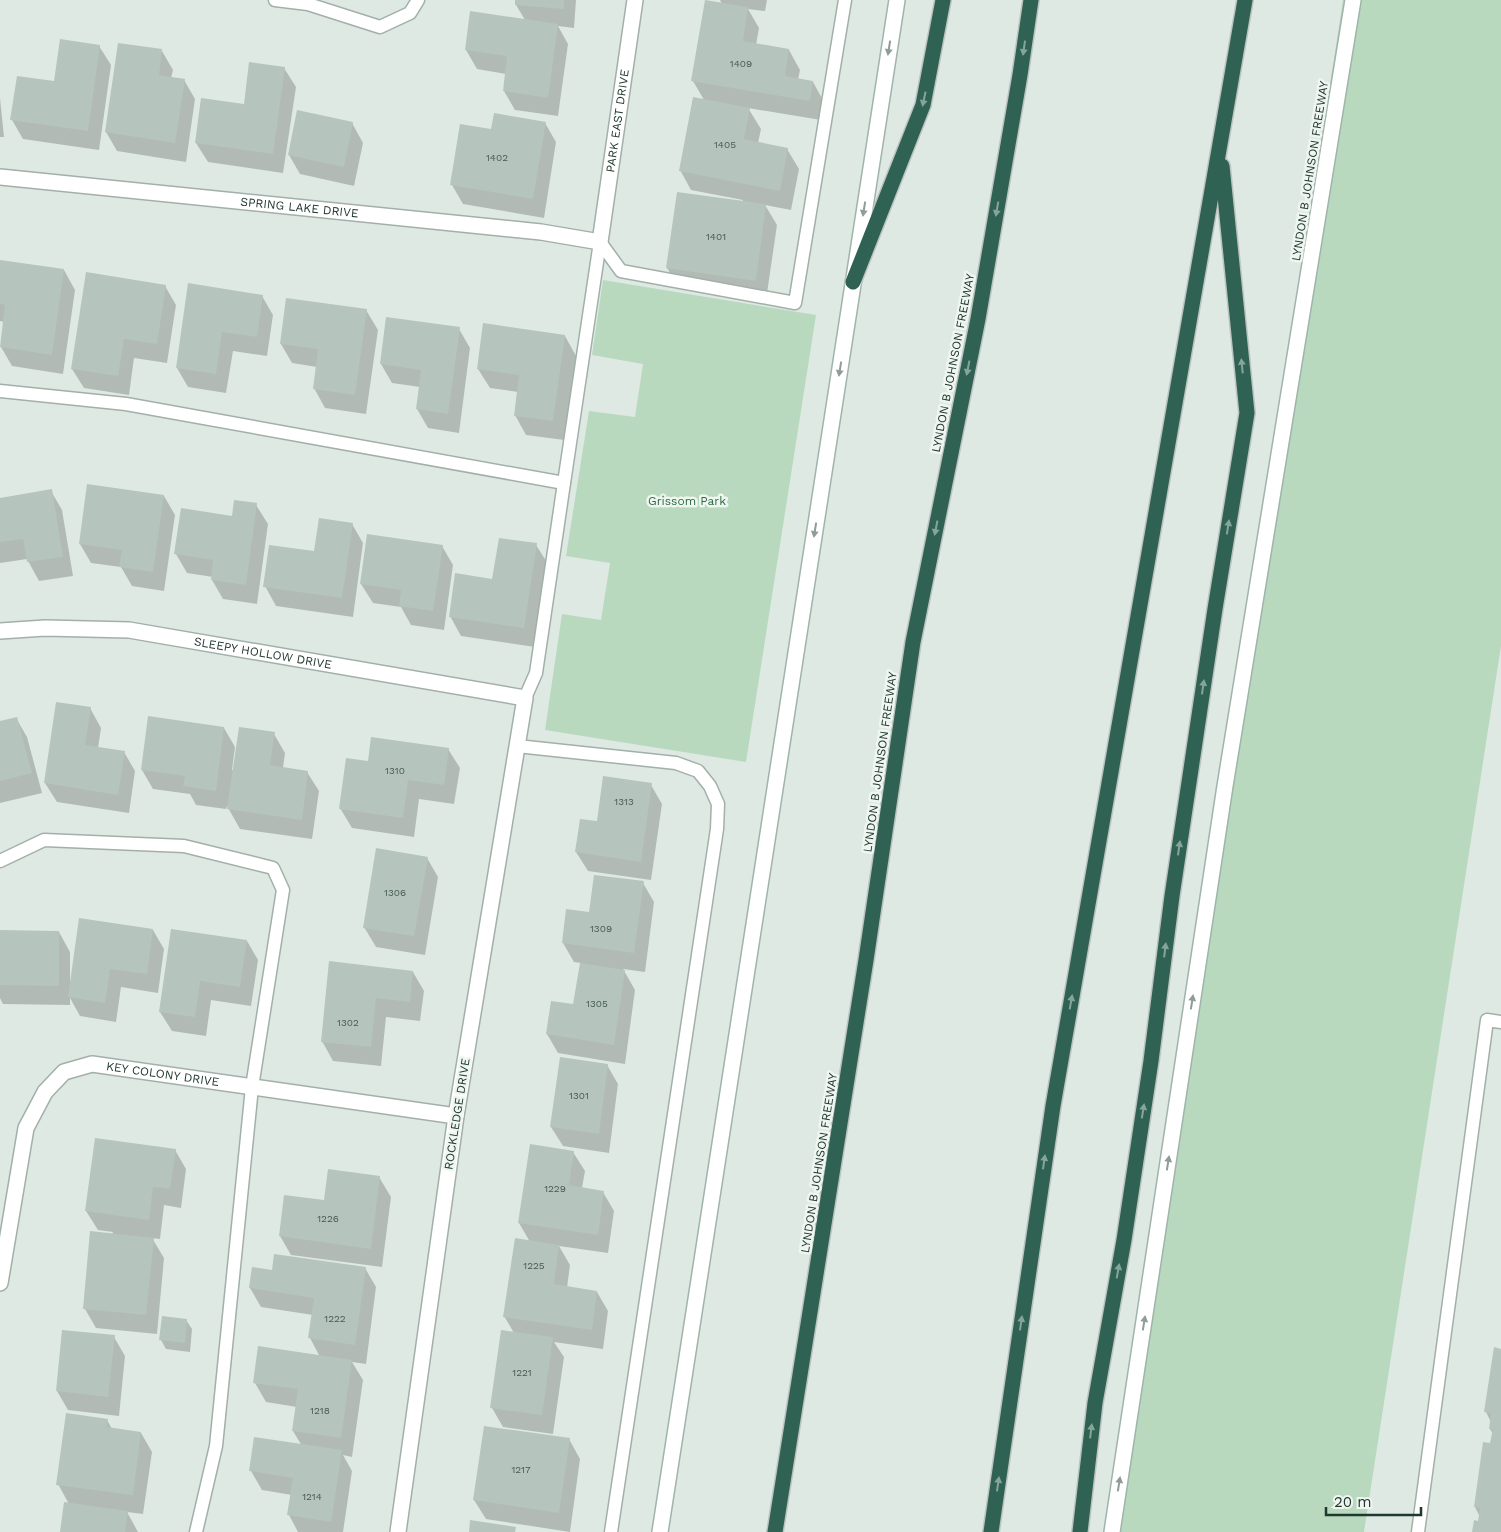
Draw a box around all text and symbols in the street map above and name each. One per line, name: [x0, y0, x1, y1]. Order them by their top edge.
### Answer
one-way arrow: [885, 41, 893, 57]
one-way arrow: [1020, 41, 1028, 57]
house number: 1409: [730, 58, 752, 69]
street label: PARK EAST DRIVE: [603, 68, 632, 173]
street label: LYNDON B JOHNSON FREEWAY: [1289, 80, 1331, 262]
one-way arrow: [920, 92, 928, 107]
house number: 1405: [714, 139, 736, 150]
house number: 1402: [486, 152, 508, 163]
street label: SPRING LAKE DRIVE: [240, 194, 359, 220]
one-way arrow: [860, 201, 868, 217]
one-way arrow: [993, 201, 1001, 217]
house number: 1401: [706, 231, 726, 242]
street label: LYNDON B JOHNSON FREEWAY: [929, 272, 977, 454]
one-way arrow: [1238, 358, 1246, 374]
one-way arrow: [964, 361, 972, 376]
one-way arrow: [835, 362, 843, 378]
park label: Grissom Park: [648, 494, 726, 508]
one-way arrow: [1225, 518, 1233, 534]
one-way arrow: [932, 520, 940, 536]
one-way arrow: [810, 522, 818, 538]
street label: SLEEPY HOLLOW DRIVE: [193, 634, 333, 672]
street label: LYNDON B JOHNSON FREEWAY: [860, 671, 900, 853]
one-way arrow: [1200, 679, 1208, 695]
house number: 1310: [385, 765, 405, 776]
house number: 1313: [614, 796, 634, 807]
one-way arrow: [1176, 839, 1184, 855]
house number: 1306: [384, 887, 406, 898]
house number: 1309: [590, 923, 612, 934]
one-way arrow: [1161, 941, 1169, 957]
one-way arrow: [1067, 993, 1075, 1009]
one-way arrow: [1189, 993, 1197, 1009]
house number: 1305: [586, 998, 608, 1009]
house number: 1302: [337, 1017, 359, 1028]
street label: ROCKLEDGE DRIVE: [441, 1057, 473, 1171]
street label: KEY COLONY DRIVE: [105, 1059, 220, 1089]
street label: LYNDON B JOHNSON FREEWAY: [798, 1072, 840, 1254]
house number: 1301: [569, 1090, 589, 1101]
one-way arrow: [1139, 1102, 1147, 1118]
one-way arrow: [1041, 1154, 1049, 1170]
one-way arrow: [1165, 1154, 1173, 1170]
house number: 1229: [544, 1183, 566, 1194]
house number: 1226: [317, 1213, 339, 1224]
house number: 1225: [523, 1260, 545, 1271]
one-way arrow: [1114, 1264, 1122, 1279]
house number: 1222: [324, 1313, 346, 1324]
one-way arrow: [1018, 1315, 1026, 1331]
one-way arrow: [1140, 1315, 1148, 1331]
house number: 1221: [512, 1367, 532, 1378]
house number: 1218: [310, 1405, 330, 1416]
one-way arrow: [1087, 1423, 1095, 1439]
house number: 1217: [511, 1464, 531, 1475]
one-way arrow: [994, 1475, 1002, 1491]
one-way arrow: [1116, 1475, 1124, 1491]
scale bar: [1326, 1484, 1421, 1516]
house number: 1214: [302, 1491, 322, 1502]
text: 20 m: [1334, 1493, 1372, 1511]

